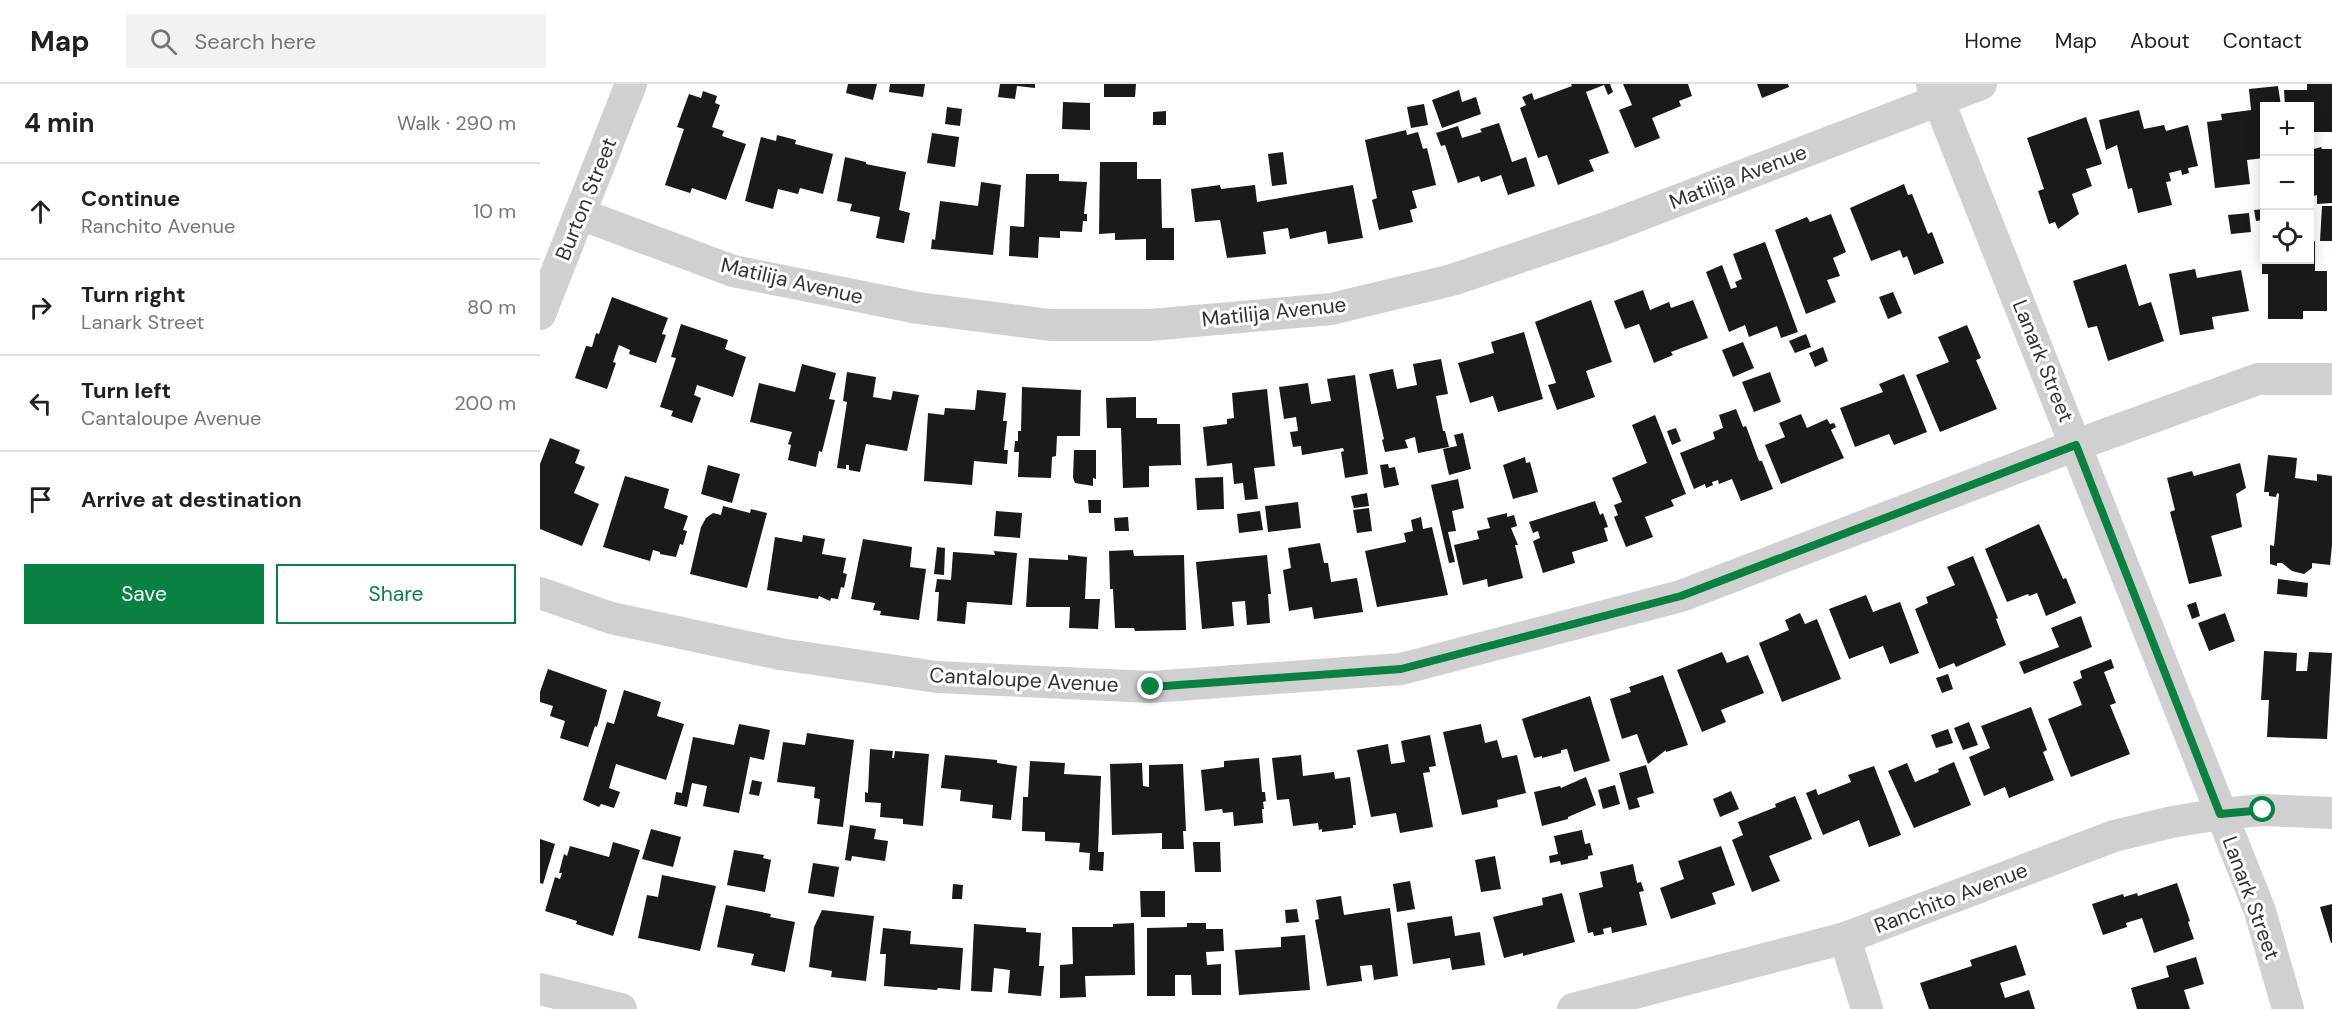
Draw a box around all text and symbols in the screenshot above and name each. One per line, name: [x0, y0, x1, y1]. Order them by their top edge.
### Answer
search box: [126, 14, 546, 68]
text: Map: [30, 23, 90, 60]
icon: search: [147, 25, 180, 58]
text: Search here: [195, 27, 316, 56]
text: Home: [1964, 27, 2022, 55]
text: Map: [2055, 27, 2097, 55]
text: About: [2130, 27, 2190, 55]
text: Contact: [2223, 27, 2302, 55]
map controls: [2260, 102, 2314, 264]
button: +: [2260, 102, 2314, 156]
text: 4 min: [24, 106, 95, 140]
text: Walk · 290 m: [397, 110, 516, 136]
street label: Burton Street: [549, 133, 623, 265]
street label: Matilija Avenue: [1665, 138, 1811, 216]
button: −: [2260, 156, 2314, 210]
text: Continue: [81, 184, 180, 213]
icon: ahead: [24, 195, 57, 228]
text: 10 m: [473, 198, 516, 224]
button: locate: [2260, 210, 2314, 264]
text: Ranchito Avenue: [81, 213, 235, 239]
street label: Matilija Avenue: [718, 251, 866, 311]
text: Turn right: [81, 280, 186, 309]
street label: Matilija Avenue: [1200, 290, 1348, 334]
icon: right: [24, 291, 57, 324]
text: 80 m: [467, 294, 516, 320]
street label: Lanark Street: [2006, 296, 2080, 426]
text: Lanark Street: [81, 309, 204, 335]
text: Turn left: [81, 376, 171, 405]
icon: left: [24, 387, 57, 420]
text: 200 m: [454, 390, 516, 416]
text: Cantaloupe Avenue: [81, 405, 261, 431]
icon: arrive: [24, 483, 57, 516]
text: Arrive at destination: [81, 485, 302, 514]
button: Save: [24, 564, 264, 624]
button: Share: [276, 564, 516, 624]
street label: Cantaloupe Avenue: [929, 661, 1119, 699]
route end: [1137, 673, 1163, 699]
route start: [2249, 796, 2275, 822]
street label: Lanark Street: [2216, 832, 2286, 964]
street label: Ranchito Avenue: [1870, 856, 2032, 940]

